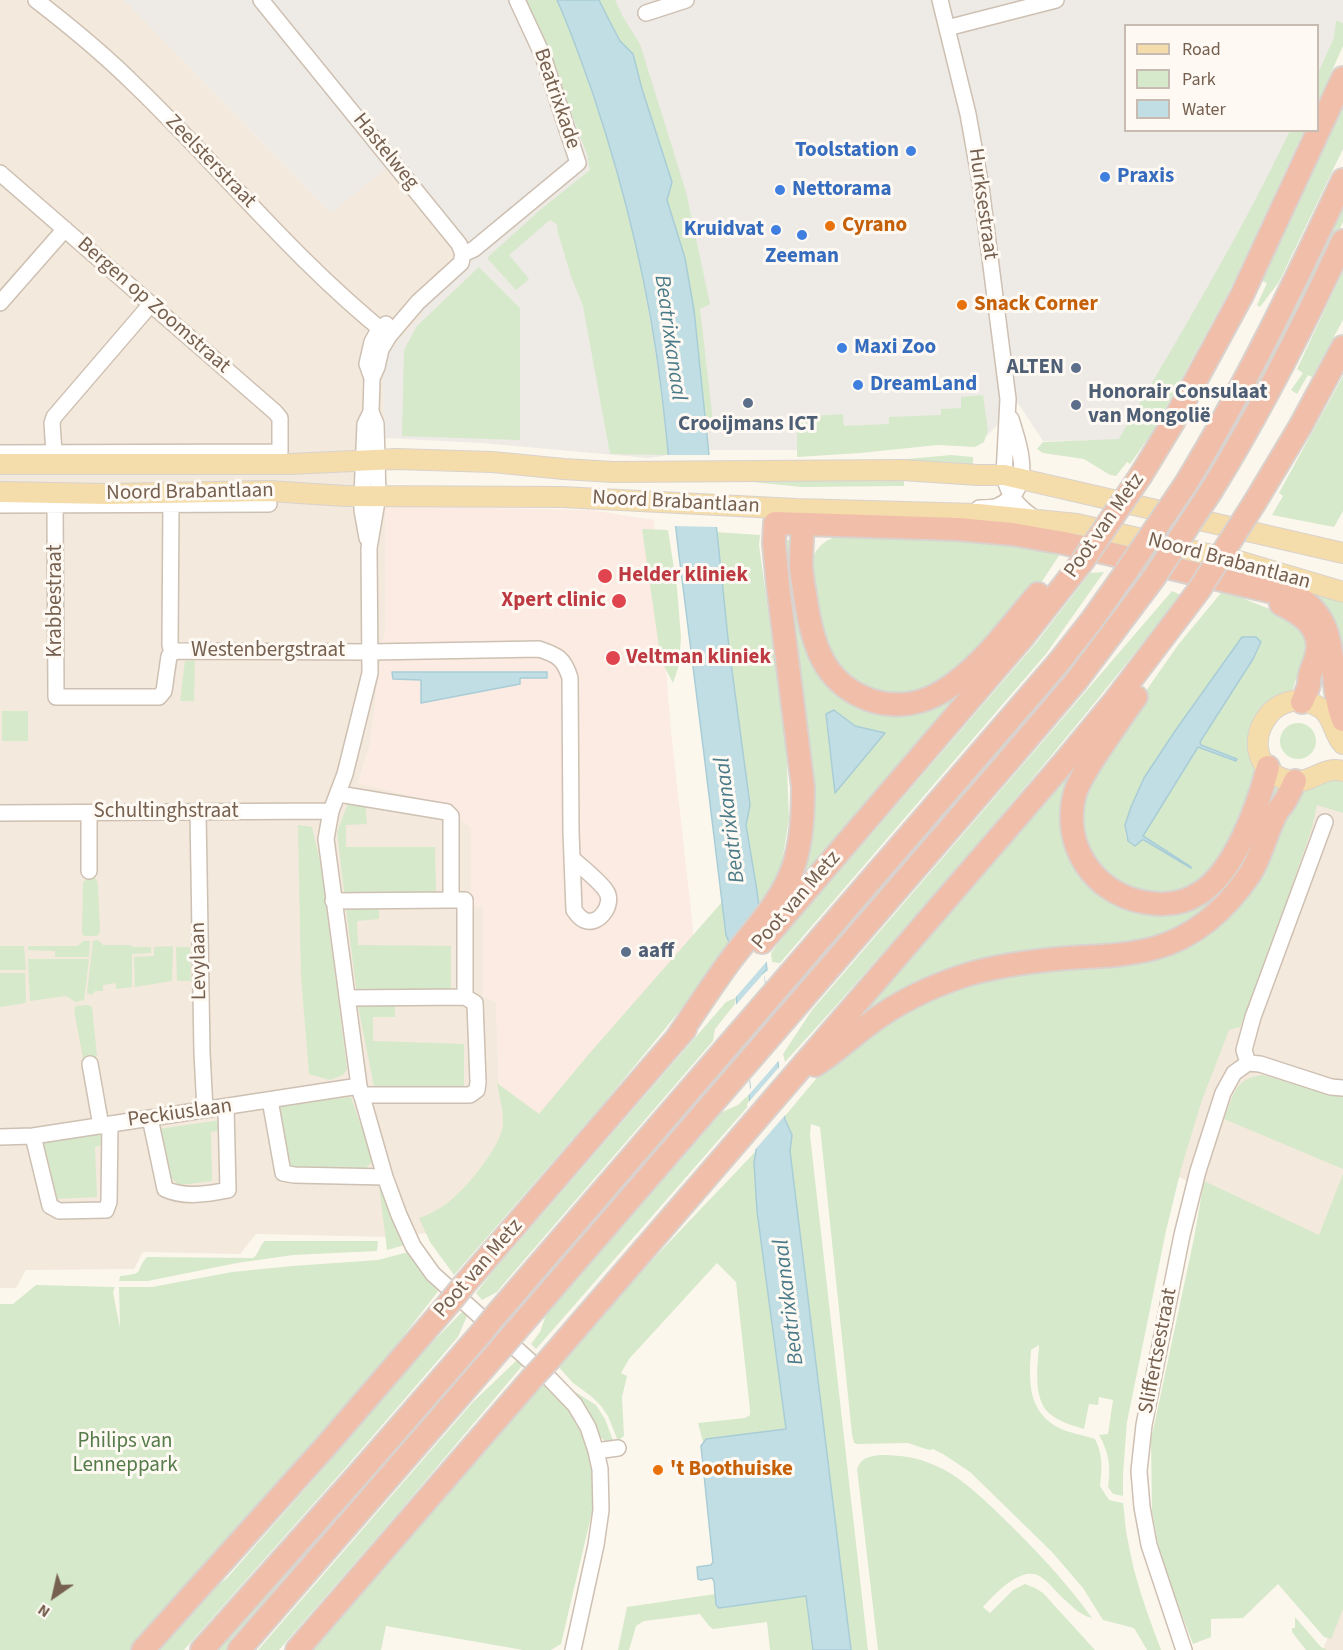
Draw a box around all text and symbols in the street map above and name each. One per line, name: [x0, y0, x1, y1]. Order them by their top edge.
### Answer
legend: [1124, 24, 1319, 132]
text: Road: [1182, 37, 1221, 62]
street label: Beatrixkade: [527, 45, 585, 153]
text: Park: [1182, 67, 1216, 92]
text: Water: [1182, 97, 1226, 122]
street label: Hastelweg: [347, 109, 423, 195]
street label: Zeelsterstraat: [159, 110, 261, 214]
place label: Toolstation: [795, 138, 899, 164]
marker: Toolstation: [904, 144, 918, 158]
street label: Hurksestraat: [962, 147, 1002, 261]
place label: Praxis: [1117, 164, 1174, 190]
marker: Praxis: [1098, 170, 1112, 184]
place label: Nettorama: [792, 177, 891, 203]
marker: Nettorama: [773, 183, 787, 197]
place label: Cyrano: [842, 213, 907, 239]
place label: Kruidvat: [684, 217, 764, 243]
marker: Cyrano: [823, 219, 837, 233]
marker: Kruidvat: [769, 223, 783, 237]
marker: Zeeman: [795, 228, 809, 242]
street label: Bergen op Zoomstraat: [71, 233, 235, 379]
place label: Zeeman: [765, 244, 839, 270]
water label: Beatrixkanaal: [647, 273, 691, 403]
place label: Snack Corner: [974, 292, 1098, 318]
marker: Snack Corner: [955, 298, 969, 312]
place label: Maxi Zoo: [854, 335, 936, 361]
marker: Maxi Zoo: [835, 341, 849, 355]
place label: ALTEN: [1006, 355, 1064, 381]
marker: ALTEN: [1069, 361, 1083, 375]
place label: DreamLand: [870, 372, 977, 398]
marker: DreamLand: [851, 378, 865, 392]
place label: Honorair Consulaat van Mongolië: [1088, 380, 1268, 430]
marker: Crooijmans ICT: [741, 396, 755, 410]
marker: Honorair Consulaat van Mongolië: [1069, 398, 1083, 412]
place label: Crooijmans ICT: [678, 412, 818, 438]
street label: Poot van Metz: [1060, 469, 1150, 583]
street label: Noord Brabantlaan: [106, 479, 274, 507]
street label: Noord Brabantlaan: [592, 486, 760, 520]
street label: Noord Brabantlaan: [1145, 528, 1313, 596]
street label: Krabbestraat: [43, 544, 69, 658]
place label: Helder kliniek: [618, 563, 748, 589]
marker: Helder kliniek: [596, 567, 614, 585]
place label: Xpert clinic: [501, 588, 606, 614]
marker: Xpert clinic: [610, 592, 628, 610]
street label: Westenbergstraat: [191, 638, 345, 664]
place label: Veltman kliniek: [626, 645, 771, 671]
marker: Veltman kliniek: [604, 649, 622, 667]
water label: Beatrixkanaal: [710, 756, 752, 884]
street label: Schultinghstraat: [94, 799, 238, 825]
street label: Poot van Metz: [747, 847, 847, 955]
street label: Levylaan: [187, 922, 213, 1000]
place label: aaff: [638, 939, 674, 965]
marker: aaff: [619, 945, 633, 959]
street label: Peckiuslaan: [126, 1094, 234, 1134]
street label: Poot van Metz: [429, 1215, 529, 1323]
water label: Beatrixkanaal: [769, 1238, 811, 1366]
street label: Sliffertsestraat: [1134, 1286, 1184, 1416]
park label: Philips van Lenneppark: [72, 1429, 178, 1479]
place label: 't Boothuiske: [670, 1457, 793, 1483]
marker: 't Boothuiske: [651, 1463, 665, 1477]
north arrow: [24, 1566, 84, 1626]
text: N: [33, 1599, 55, 1623]

